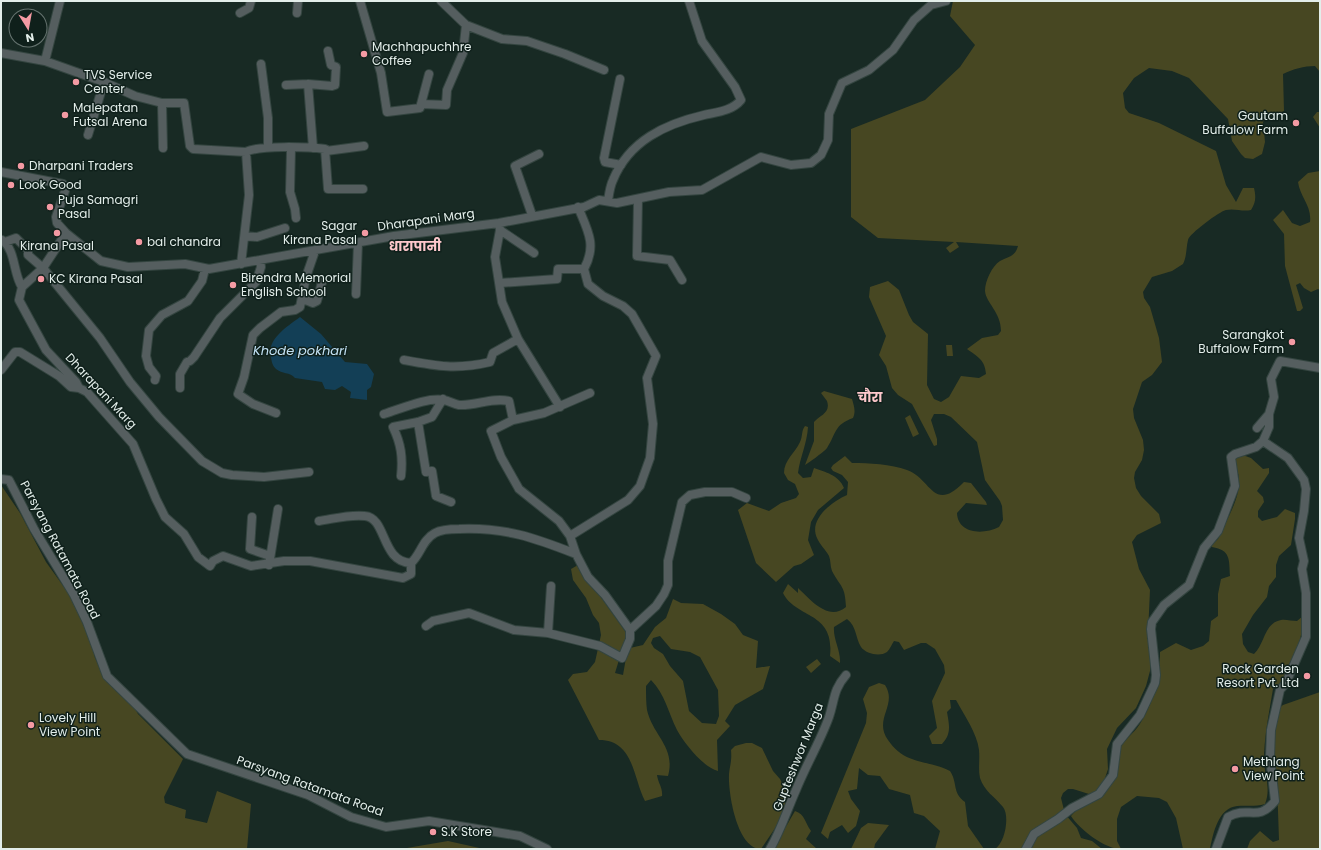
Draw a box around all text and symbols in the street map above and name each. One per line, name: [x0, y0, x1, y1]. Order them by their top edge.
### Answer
north arrow: [8, 8, 48, 48]
text: N: [24, 29, 35, 46]
place label: Machhapuchhre Coffee: [372, 38, 472, 69]
marker: Machhapuchhre Coffee: [359, 49, 369, 59]
place label: TVS Service Center: [84, 66, 152, 97]
marker: TVS Service Center: [71, 77, 81, 87]
place label: Malepatan Futsal Arena: [73, 99, 147, 130]
place label: Gautam Buffalow Farm: [1202, 107, 1288, 138]
marker: Malepatan Futsal Arena: [60, 110, 70, 120]
marker: Gautam Buffalow Farm: [1291, 118, 1301, 128]
place label: Dharpani Traders: [29, 157, 133, 174]
marker: Dharpani Traders: [16, 161, 26, 171]
place label: Look Good: [19, 176, 82, 193]
marker: Look Good: [6, 180, 16, 190]
place label: Puja Samagri Pasal: [58, 191, 138, 222]
marker: Puja Samagri Pasal: [45, 202, 55, 212]
street label: Dharapani Marg: [376, 204, 476, 235]
place label: Sagar Kirana Pasal: [283, 217, 358, 248]
marker: Kirana Pasal: [52, 228, 62, 238]
marker: Sagar Kirana Pasal: [360, 228, 370, 238]
place label: bal chandra: [147, 233, 221, 250]
place label: Kirana Pasal: [20, 237, 94, 254]
marker: bal chandra: [134, 237, 144, 247]
district label: धारापानी: [389, 237, 442, 256]
place label: Birendra Memorial English School: [241, 269, 351, 300]
place label: KC Kirana Pasal: [49, 270, 143, 287]
marker: KC Kirana Pasal: [36, 274, 46, 284]
marker: Birendra Memorial English School: [228, 280, 238, 290]
place label: Sarangkot Buffalow Farm: [1198, 326, 1284, 357]
marker: Sarangkot Buffalow Farm: [1287, 337, 1297, 347]
water label: Khode pokhari: [253, 341, 348, 360]
street label: Dharapani Marg: [62, 349, 141, 432]
district label: चौरा: [857, 387, 883, 407]
street label: Parsyang Ratamata Road: [17, 477, 104, 622]
place label: Rock Garden Resort Pvt. Ltd: [1217, 660, 1299, 691]
marker: Rock Garden Resort Pvt. Ltd: [1302, 671, 1312, 681]
street label: Gupteshwor Marga: [768, 700, 827, 813]
place label: Lovely Hill View Point: [39, 709, 100, 740]
marker: Lovely Hill View Point: [26, 720, 36, 730]
street label: Parsyang Ratamata Road: [234, 751, 386, 820]
place label: Methlang View Point: [1243, 753, 1304, 784]
marker: Methlang View Point: [1230, 764, 1240, 774]
place label: S.K Store: [441, 823, 492, 840]
marker: S.K Store: [428, 827, 438, 837]

